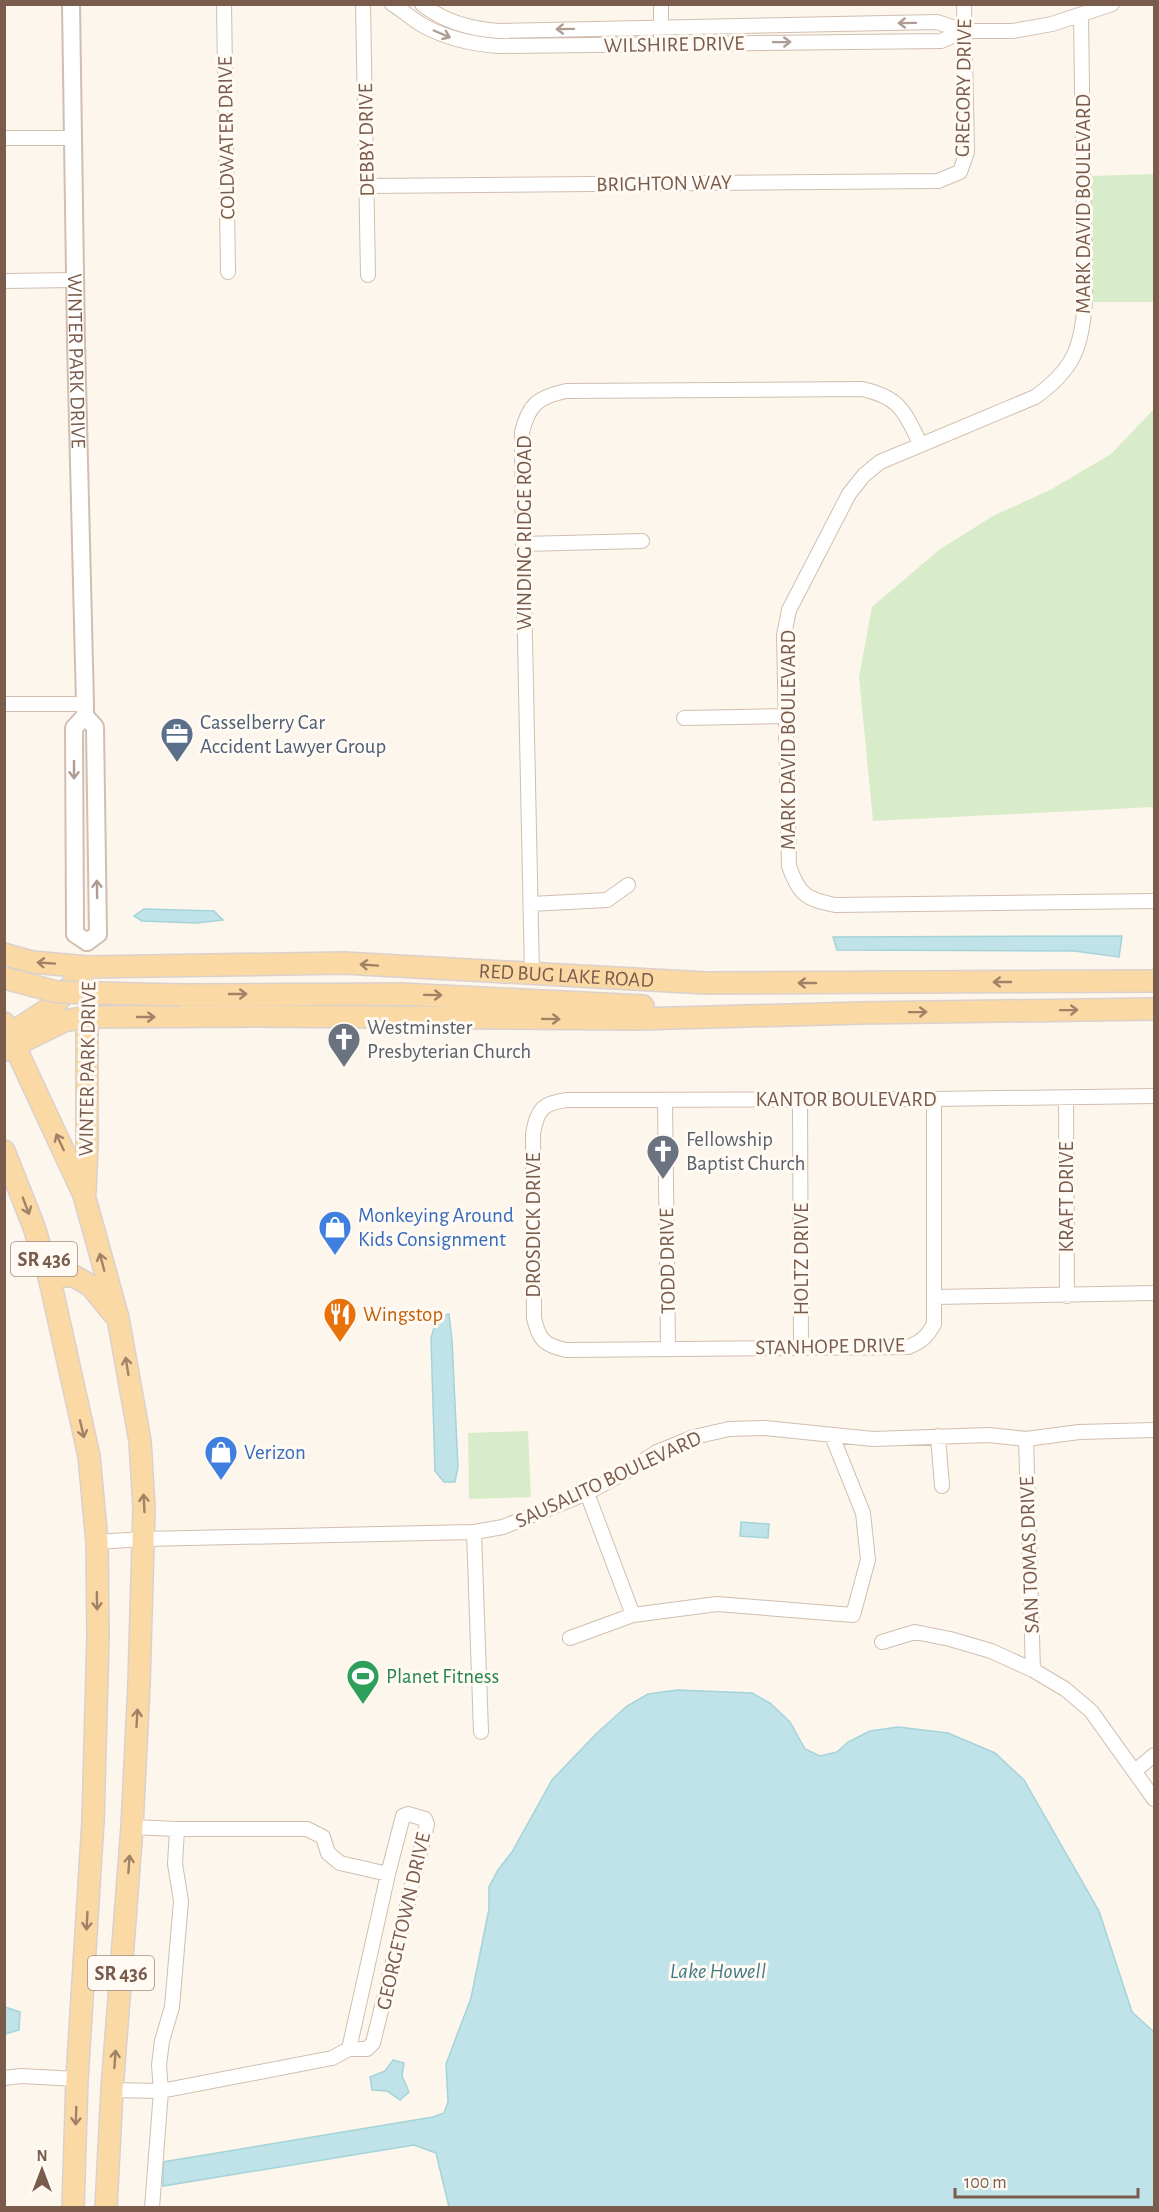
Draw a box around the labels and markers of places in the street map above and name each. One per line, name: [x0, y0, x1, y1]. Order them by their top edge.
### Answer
place label: Casselberry Car Accident Lawyer Group: [200, 712, 386, 757]
office icon: Casselberry Car Accident Lawyer Group: [159, 716, 195, 763]
place label: Westminster Presbyterian Church: [367, 1017, 531, 1062]
church icon: Westminster Presbyterian Church: [326, 1021, 362, 1068]
place label: Fellowship Baptist Church: [686, 1129, 806, 1174]
church icon: Fellowship Baptist Church: [645, 1133, 681, 1180]
place label: Monkeying Around Kids Consignment: [358, 1205, 514, 1250]
shop icon: Monkeying Around Kids Consignment: [317, 1209, 353, 1256]
restaurant icon: Wingstop: [322, 1296, 358, 1343]
place label: Wingstop: [363, 1304, 443, 1325]
shop icon: Verizon: [203, 1434, 239, 1481]
place label: Verizon: [244, 1442, 306, 1463]
sports icon: Planet Fitness: [345, 1658, 381, 1705]
place label: Planet Fitness: [386, 1666, 499, 1687]

